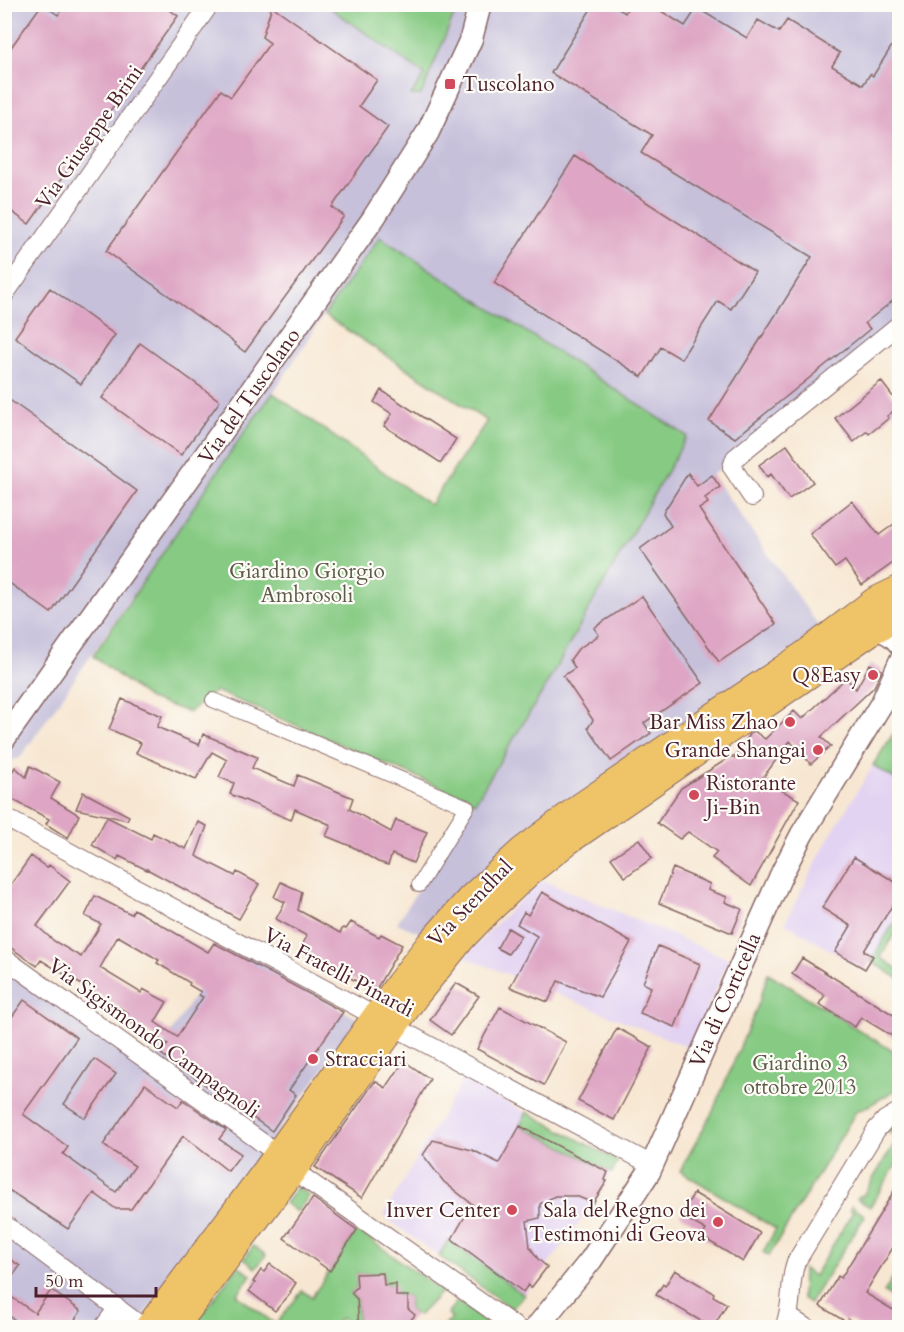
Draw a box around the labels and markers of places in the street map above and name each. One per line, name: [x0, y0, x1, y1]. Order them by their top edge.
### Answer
place label: Tuscolano: [462, 70, 555, 99]
marker: Tuscolano: [443, 77, 457, 91]
place label: Q8Easy: [792, 661, 861, 690]
marker: Q8Easy: [866, 668, 880, 682]
place label: Bar Miss Zhao: [649, 708, 778, 737]
marker: Bar Miss Zhao: [783, 715, 797, 729]
place label: Grande Shangai: [665, 736, 806, 765]
marker: Grande Shangai: [811, 743, 825, 757]
place label: Ristorante Ji-Bin: [703, 769, 796, 822]
marker: Ristorante Ji-Bin: [687, 788, 701, 802]
place label: Stracciari: [325, 1045, 407, 1074]
marker: Stracciari: [306, 1052, 320, 1066]
place label: Inver Center: [386, 1196, 500, 1225]
place label: Sala del Regno dei Testimoni di Geova: [529, 1196, 706, 1249]
marker: Inver Center: [505, 1203, 519, 1217]
marker: Sala del Regno dei Testimoni di Geova: [711, 1215, 725, 1229]

